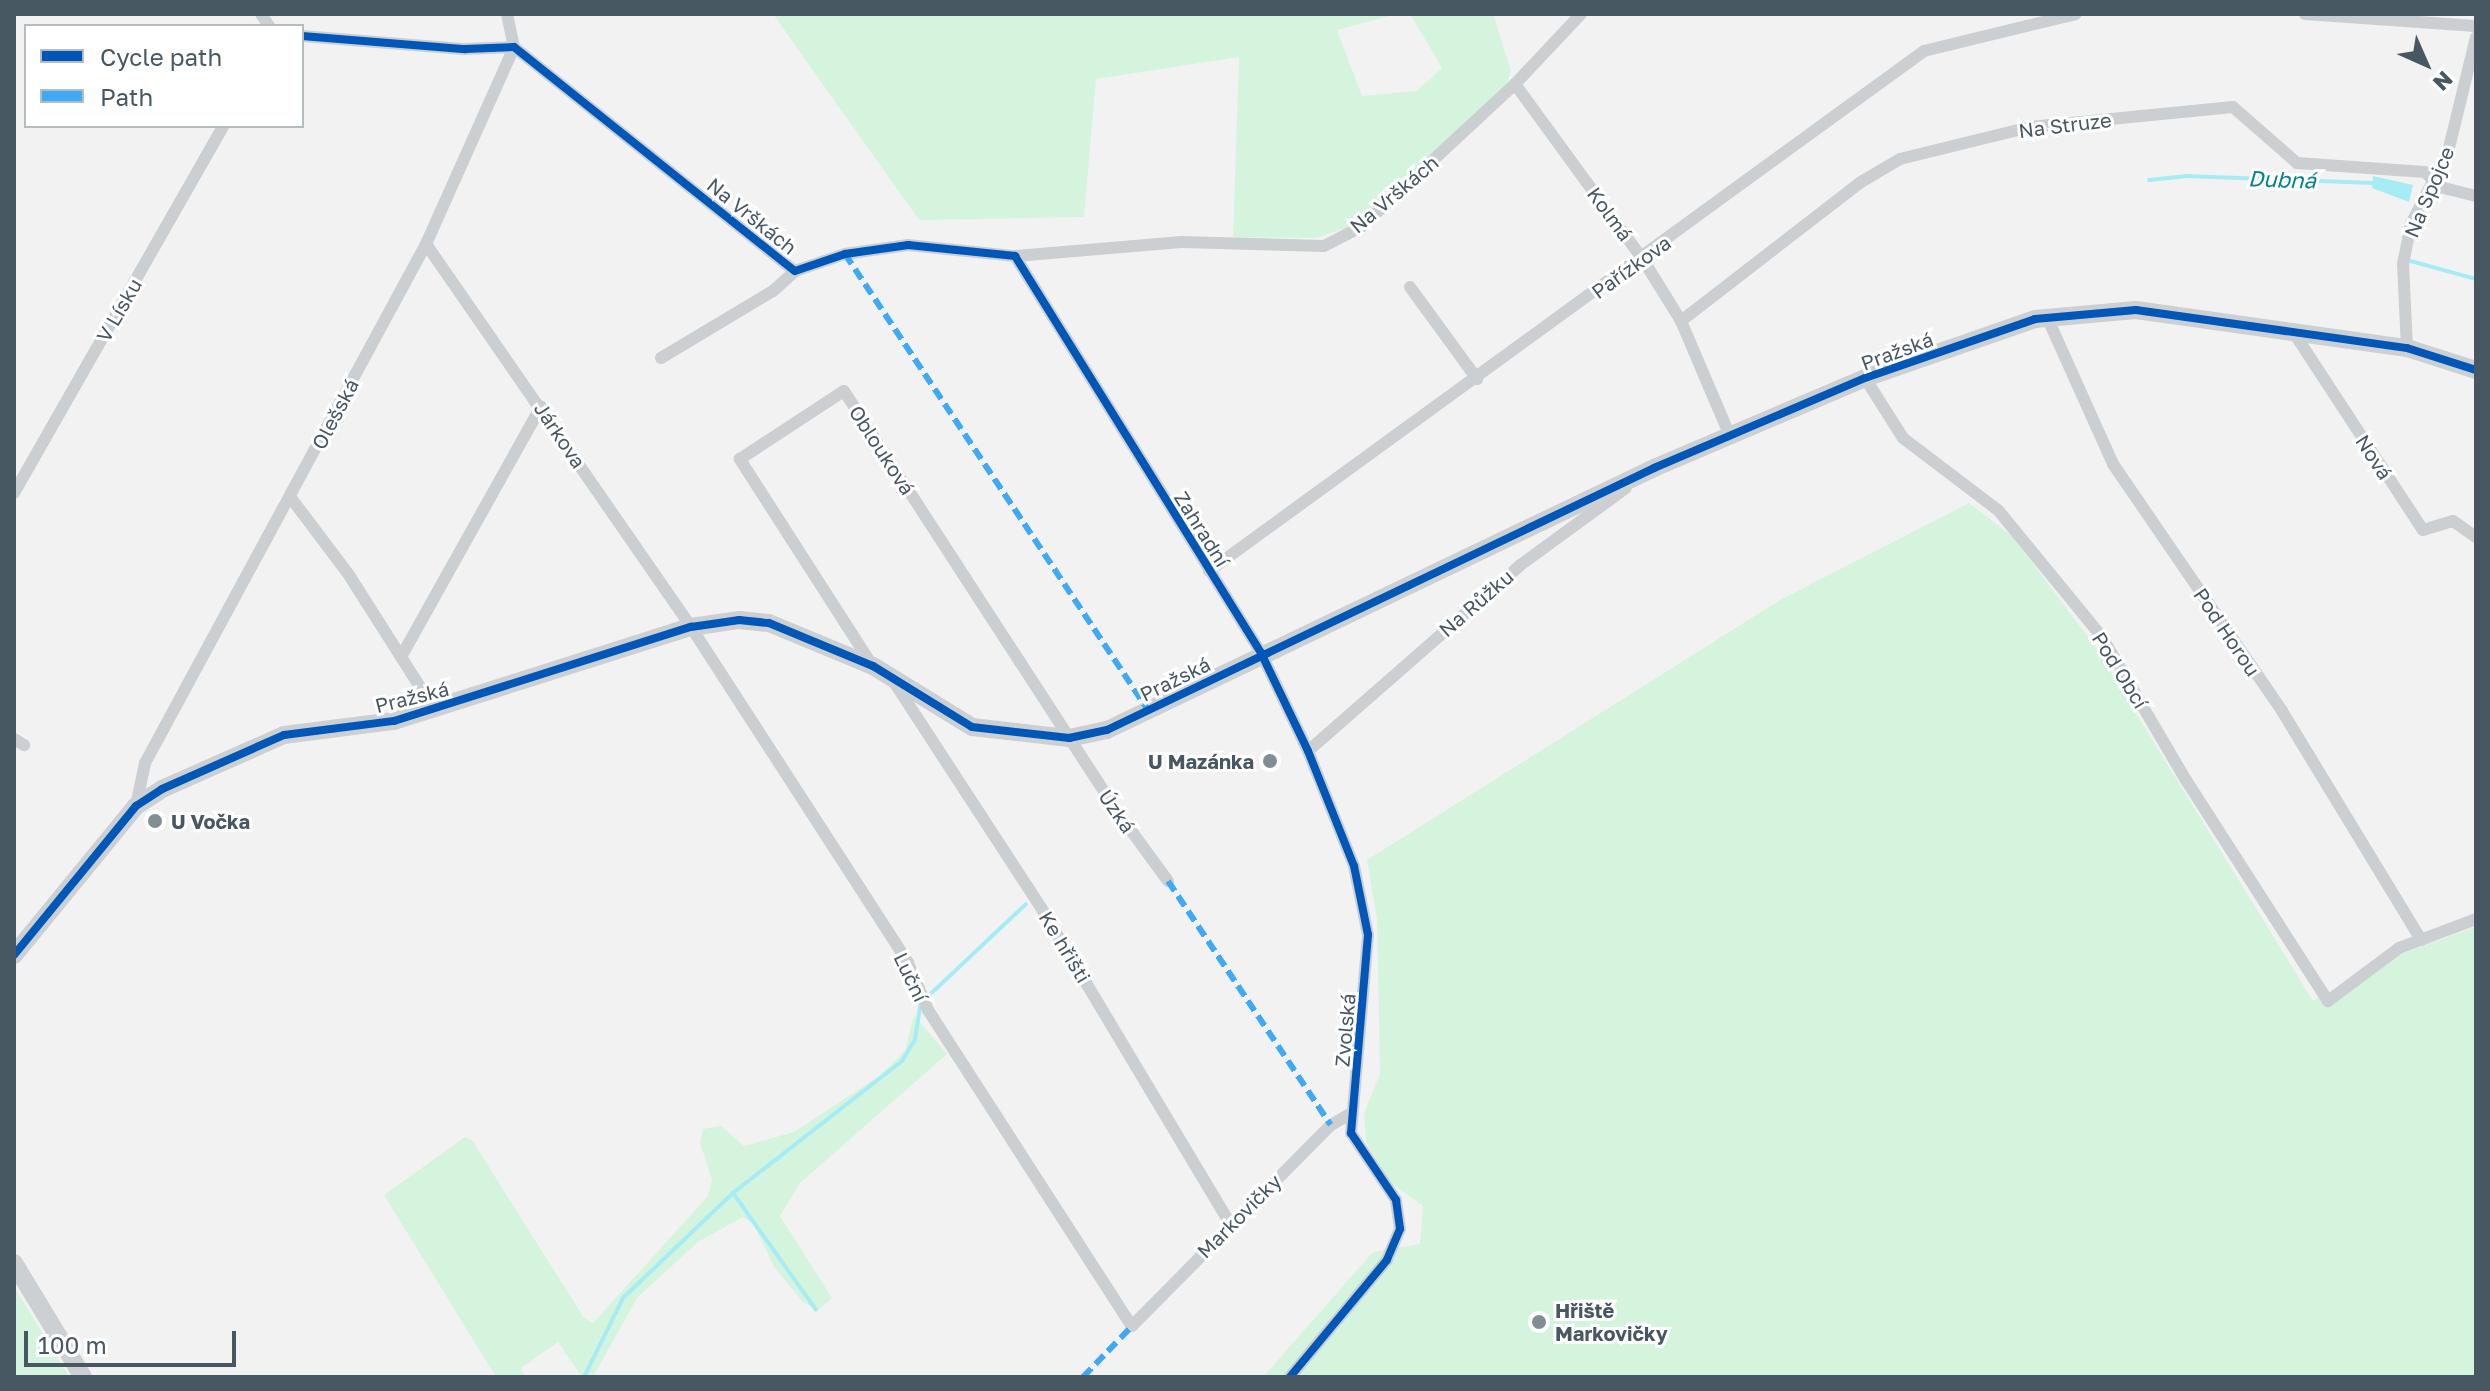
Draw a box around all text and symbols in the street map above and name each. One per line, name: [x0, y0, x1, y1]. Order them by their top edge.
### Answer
legend: [24, 24, 304, 128]
north arrow: [2386, 24, 2466, 104]
text: Cycle path: [100, 42, 222, 71]
text: N: [2428, 66, 2459, 97]
text: Path: [100, 82, 153, 111]
street label: Na Struze: [2017, 107, 2113, 143]
street label: Na Spojce: [2399, 143, 2459, 241]
street label: Na Vrškách: [1345, 150, 1443, 238]
water label: Dubná: [2247, 165, 2317, 193]
street label: Na Vrškách: [702, 173, 802, 259]
street label: Kolmá: [1582, 182, 1638, 246]
street label: Pařízkova: [1587, 230, 1675, 304]
street label: V Lísku: [91, 274, 147, 346]
street label: Pražská: [1858, 327, 1936, 375]
street label: Olešská: [307, 375, 363, 453]
street label: Járkova: [529, 397, 591, 473]
street label: Oblouková: [844, 401, 920, 499]
street label: Nová: [2351, 430, 2397, 484]
street label: Zahradní: [1169, 487, 1235, 571]
street label: Na Růžku: [1434, 564, 1518, 642]
street label: Pod Horou: [2189, 583, 2265, 681]
street label: Pod Obcí: [2087, 627, 2153, 713]
street label: Pražská: [1136, 652, 1214, 706]
street label: Pražská: [373, 676, 451, 718]
place label: U Mazánka: [1148, 749, 1254, 773]
marker: U Mazánka: [1261, 752, 1279, 770]
street label: Úzká: [1094, 785, 1140, 837]
place label: U Vočka: [171, 809, 250, 833]
marker: U Vočka: [146, 812, 164, 830]
street label: Ke hřišti: [1034, 907, 1096, 987]
street label: Luční: [889, 949, 933, 1005]
street label: Zvolská: [1330, 992, 1360, 1068]
street label: Markovičky: [1192, 1169, 1286, 1263]
place label: Hřiště Markovičky: [1555, 1298, 1668, 1345]
marker: Hřiště Markovičky: [1530, 1313, 1548, 1331]
scale bar: [28, 1315, 240, 1365]
text: 100 m: [38, 1330, 107, 1359]

